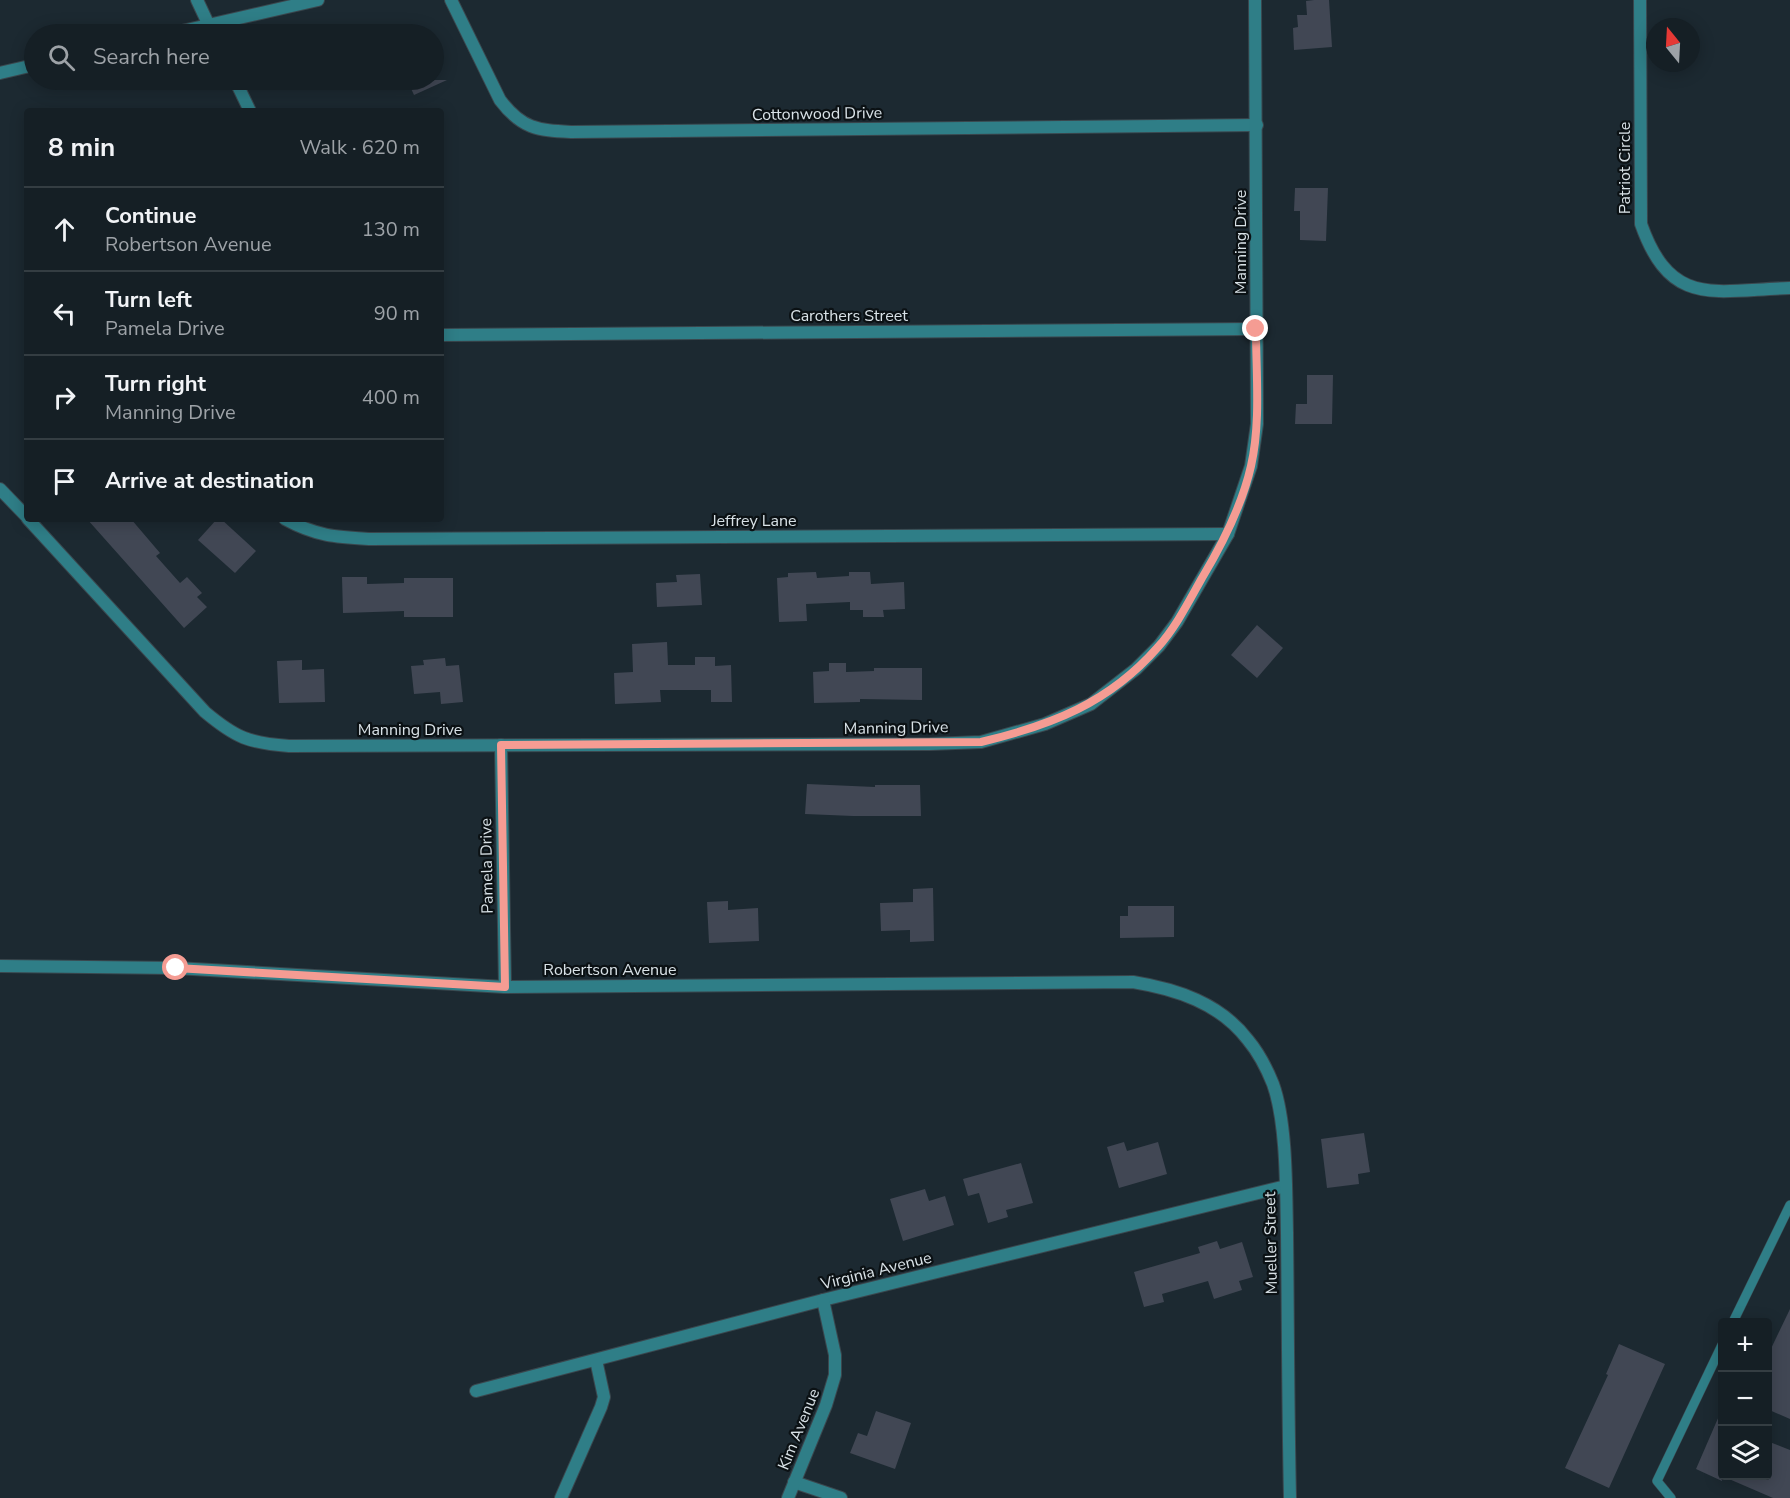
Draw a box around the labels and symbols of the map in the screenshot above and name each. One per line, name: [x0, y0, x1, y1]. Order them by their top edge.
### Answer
north arrow: [1646, 18, 1700, 72]
street label: Cottonwood Drive: [752, 102, 882, 126]
street label: Patriot Circle: [1614, 122, 1636, 214]
street label: Manning Drive: [1230, 190, 1252, 294]
street label: Carothers Street: [790, 305, 908, 327]
route end: [1242, 315, 1268, 341]
street label: Jeffrey Lane: [710, 510, 797, 532]
street label: Manning Drive: [844, 716, 948, 740]
street label: Manning Drive: [358, 719, 462, 741]
street label: Pamela Drive: [475, 818, 499, 914]
route start: [162, 954, 188, 980]
street label: Robertson Avenue: [543, 959, 677, 981]
street label: Mueller Street: [1259, 1191, 1283, 1294]
street label: Virginia Avenue: [818, 1247, 934, 1296]
street label: Kim Avenue: [773, 1385, 825, 1473]

